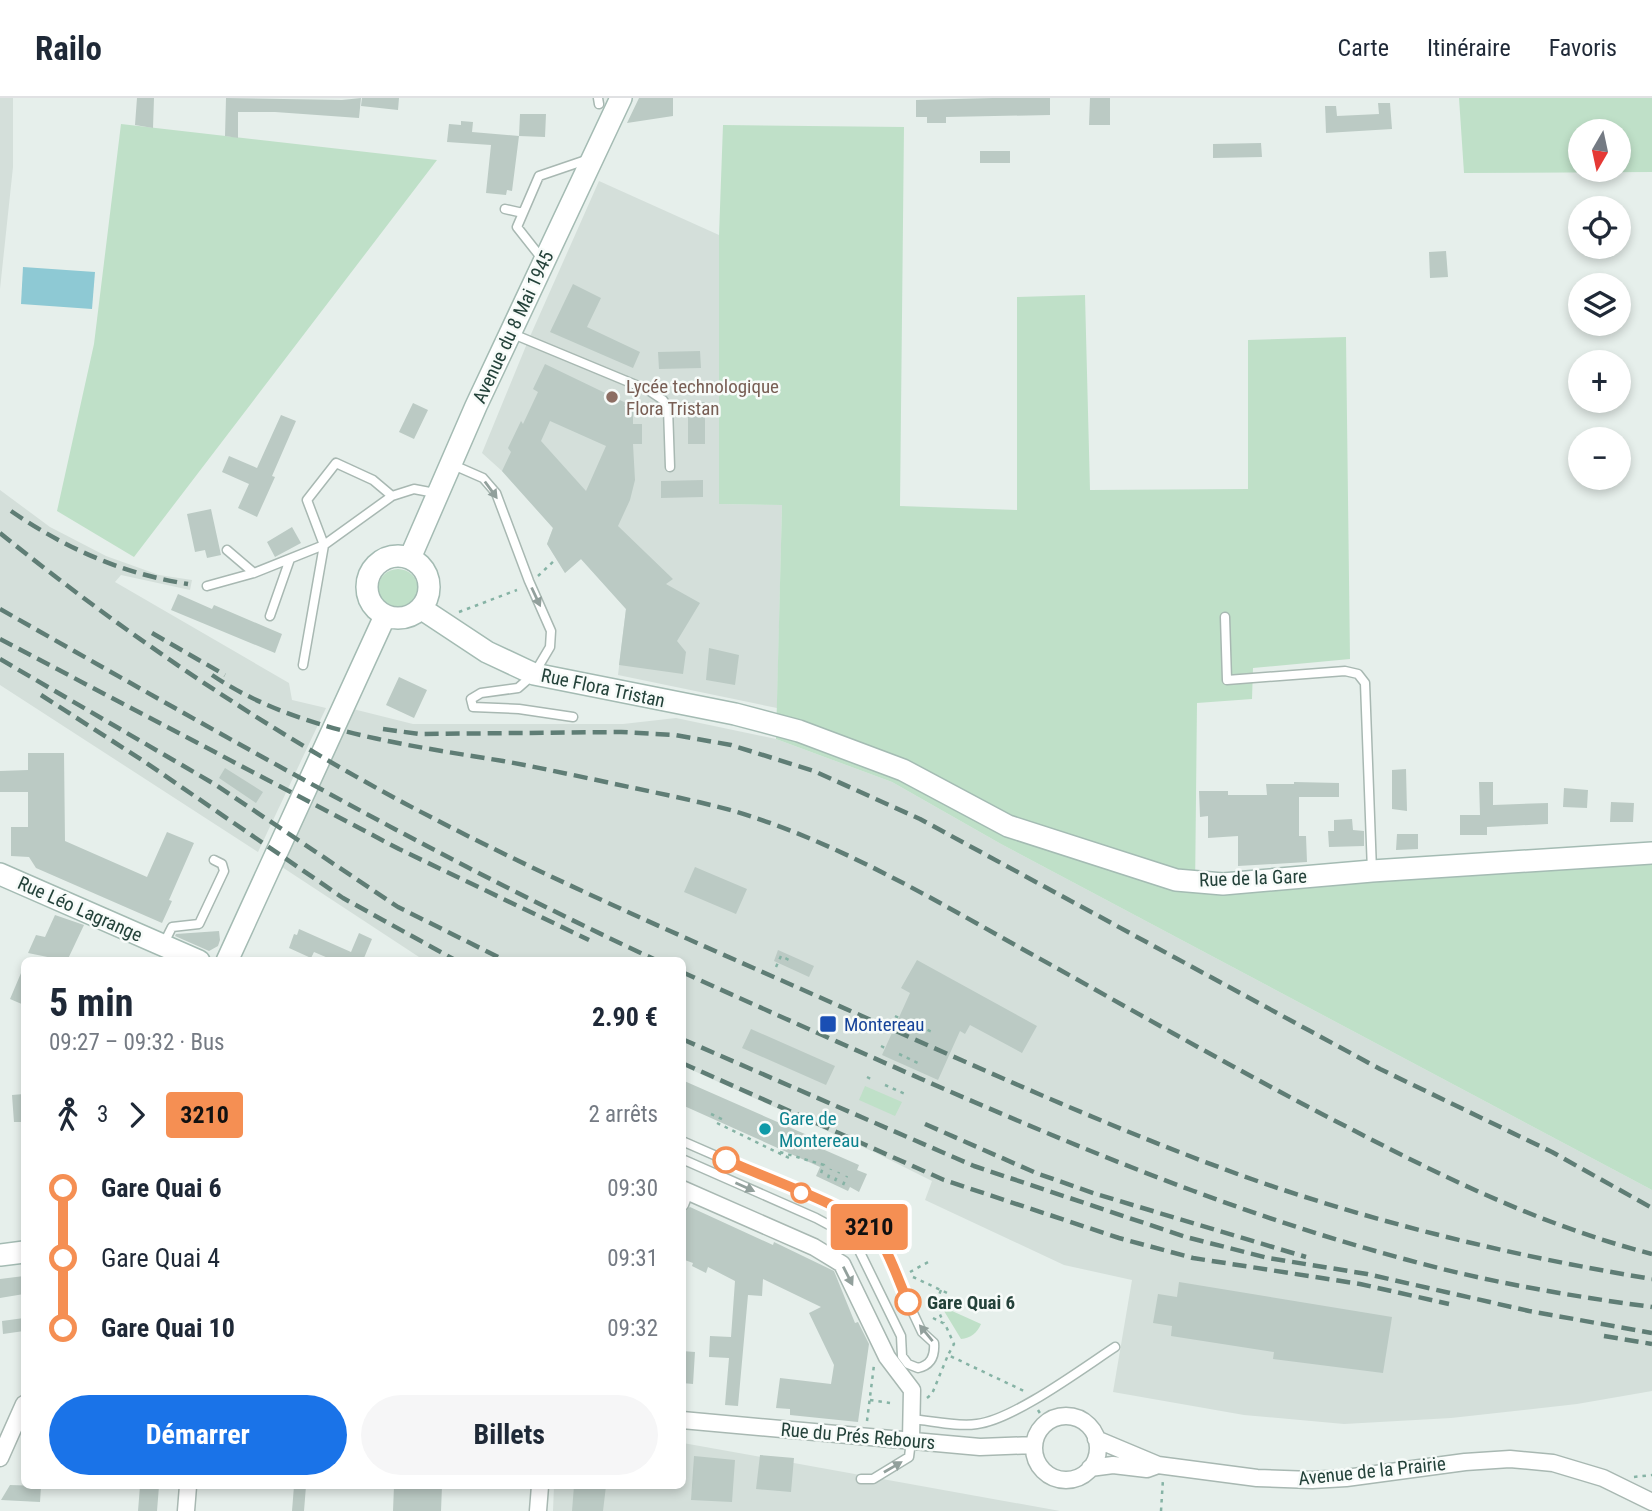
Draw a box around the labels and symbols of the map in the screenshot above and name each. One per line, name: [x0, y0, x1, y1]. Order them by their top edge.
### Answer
north arrow: [1568, 119, 1631, 182]
street label: Avenue du 8 Mai 1945: [468, 247, 558, 407]
place label: Lycée technologique Flora Tristan: [626, 375, 779, 420]
marker: Lycée technologique Flora Tristan: [604, 389, 620, 405]
one-way arrow: [484, 480, 499, 498]
one-way arrow: [531, 587, 542, 608]
street label: Rue Flora Tristan: [539, 664, 667, 712]
street label: Rue de la Gare: [1199, 865, 1307, 891]
street label: Rue Léo Lagrange: [14, 871, 146, 947]
place label: Montereau: [844, 1013, 924, 1036]
marker: Montereau: [818, 1014, 838, 1034]
place label: Gare de Montereau: [779, 1107, 859, 1152]
marker: Gare de Montereau: [757, 1121, 773, 1137]
unlabelled marker: [713, 1147, 739, 1173]
one-way arrow: [735, 1181, 755, 1193]
unlabelled marker: [791, 1183, 811, 1203]
line badge: 3210: [820, 1204, 918, 1250]
one-way arrow: [843, 1266, 854, 1286]
marker: Gare Quai 6: [895, 1289, 921, 1315]
place label: Gare Quai 6: [927, 1291, 1015, 1314]
one-way arrow: [918, 1325, 933, 1343]
street label: Rue du Prés Rebours: [780, 1418, 936, 1454]
street label: Avenue de la Prairie: [1297, 1452, 1447, 1490]
one-way arrow: [884, 1460, 903, 1473]

